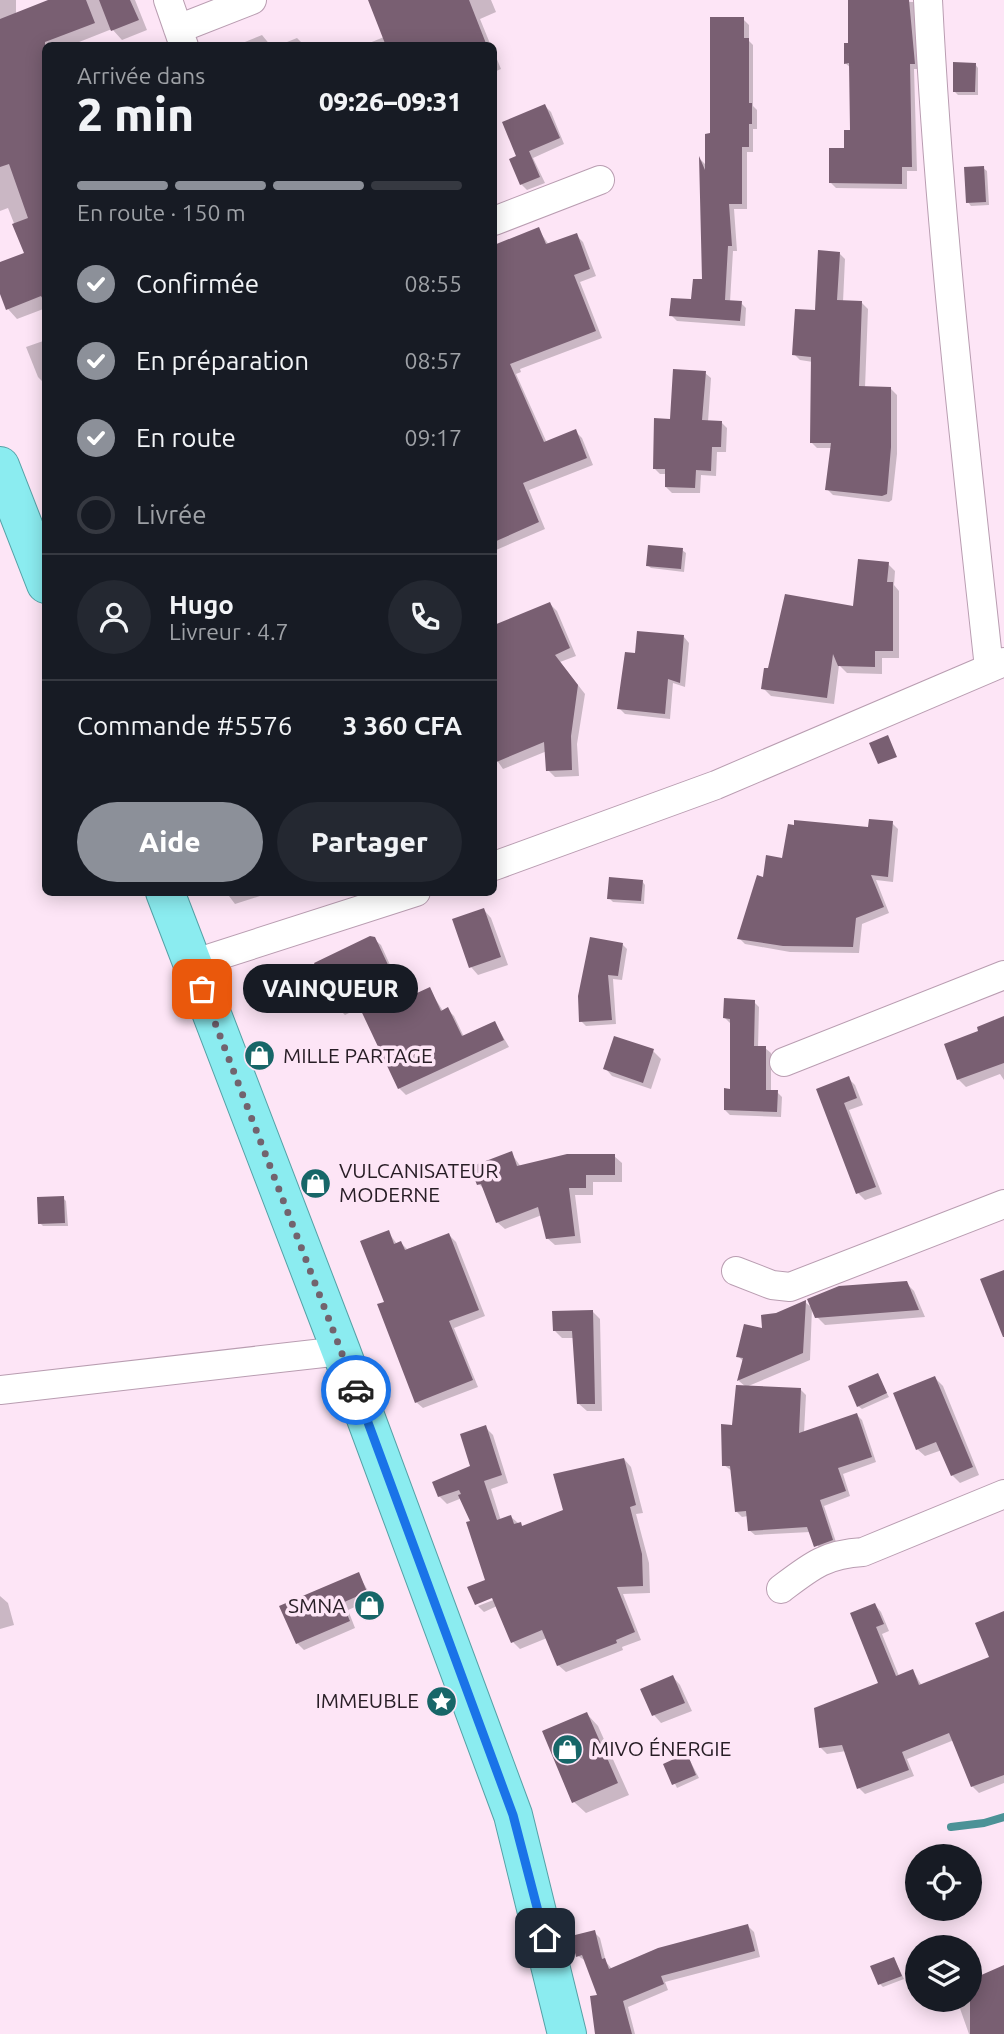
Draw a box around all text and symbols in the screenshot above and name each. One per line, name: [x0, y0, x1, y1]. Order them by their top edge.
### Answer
text: Arrivée dans: [77, 63, 205, 88]
text: 09:26–09:31: [319, 87, 462, 116]
text: 2 min: [77, 88, 194, 140]
text: En route · 150 m: [77, 200, 246, 225]
icon: check: [77, 265, 115, 303]
text: Confirmée: [136, 269, 259, 298]
text: 08:55: [404, 271, 462, 296]
icon: check: [77, 342, 115, 380]
text: En préparation: [136, 346, 309, 375]
text: 08:57: [404, 348, 462, 373]
icon: check: [77, 419, 115, 457]
text: En route: [136, 423, 236, 452]
text: 09:17: [404, 425, 462, 450]
text: Livrée: [136, 500, 207, 529]
button: person: [77, 580, 151, 654]
button: phone: [388, 580, 462, 654]
text: Hugo: [169, 590, 234, 619]
text: Livreur · 4.7: [169, 619, 289, 644]
text: Commande #5576: [77, 711, 293, 740]
text: 3 360 CFA: [343, 711, 462, 740]
button: Aide: [77, 802, 263, 882]
button: Partager: [277, 802, 462, 882]
pin: [172, 959, 232, 1019]
callout: VAINQUEUR: [244, 964, 419, 1014]
icon: bag: [183, 970, 221, 1008]
text: VAINQUEUR: [262, 976, 399, 1001]
shop icon: MILLE PARTAGE: [243, 1039, 277, 1073]
place label: MILLE PARTAGE: [283, 1043, 433, 1067]
place label: VULCANISATEUR MODERNE: [339, 1158, 498, 1206]
shop icon: VULCANISATEUR MODERNE: [299, 1166, 333, 1200]
courier: [321, 1355, 391, 1425]
icon: car: [337, 1371, 375, 1409]
shop icon: SMNA: [352, 1589, 386, 1623]
place label: SMNA: [288, 1593, 346, 1617]
place icon: IMMEUBLE: [425, 1684, 459, 1718]
place label: IMMEUBLE: [315, 1688, 419, 1712]
shop icon: MIVO ÉNERGIE: [551, 1732, 585, 1766]
place label: MIVO ÉNERGIE: [591, 1736, 731, 1760]
map controls: [905, 1844, 982, 2012]
button: locate: [905, 1844, 982, 1921]
pin: [515, 1908, 575, 1968]
icon: home: [526, 1919, 564, 1957]
button: layers: [905, 1935, 982, 2012]

